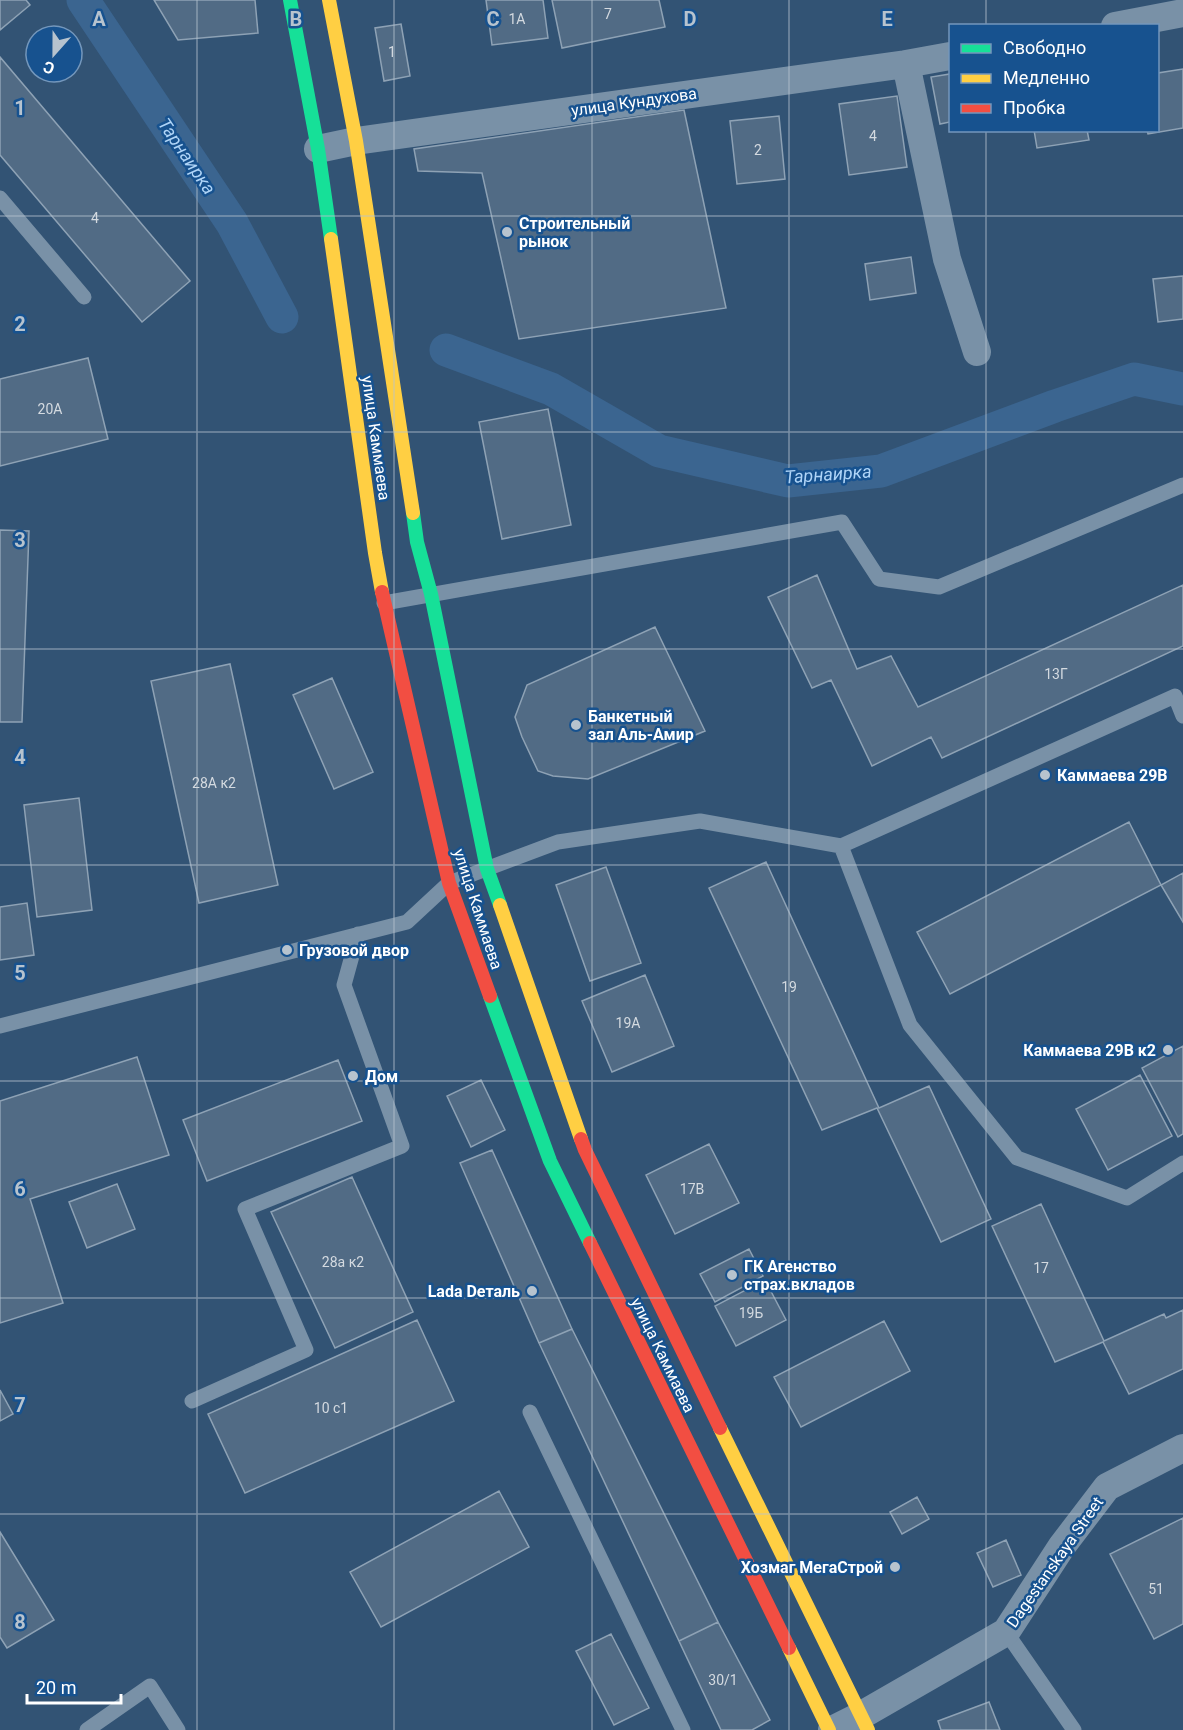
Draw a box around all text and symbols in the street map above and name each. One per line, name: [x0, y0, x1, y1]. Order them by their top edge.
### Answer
house number: 7: [604, 6, 612, 22]
text: A: [92, 7, 106, 31]
text: B: [290, 7, 302, 31]
text: C: [486, 7, 500, 31]
text: D: [684, 7, 697, 31]
text: E: [881, 7, 893, 31]
house number: 1А: [508, 11, 526, 27]
north arrow: [24, 24, 84, 84]
legend: [949, 24, 1159, 132]
text: Свободно: [1003, 37, 1086, 58]
house number: 1: [388, 44, 396, 60]
text: С: [41, 57, 57, 78]
text: Медленно: [1003, 67, 1090, 88]
street label: улица Кундухова: [570, 84, 698, 120]
text: 1: [14, 96, 26, 120]
text: Пробка: [1003, 97, 1066, 118]
water label: Тарнаирка: [154, 114, 220, 198]
house number: 4: [869, 128, 877, 144]
house number: 2: [754, 142, 762, 158]
house number: 4: [91, 210, 99, 226]
place label: Строительный рынок: [519, 214, 630, 251]
marker: Строительный рынок: [500, 225, 514, 239]
text: 2: [14, 312, 26, 336]
street label: улица Каммаева: [358, 374, 394, 502]
house number: 20А: [38, 401, 62, 417]
water label: Тарнаирка: [784, 460, 872, 488]
text: 3: [14, 528, 26, 552]
house number: 13Г: [1044, 666, 1068, 682]
place label: Банкетный зал Аль-Амир: [588, 707, 694, 744]
marker: Банкетный зал Аль-Амир: [569, 718, 583, 732]
text: 4: [14, 745, 26, 769]
place label: Каммаева 29В: [1057, 766, 1168, 785]
marker: Каммаева 29В: [1038, 768, 1052, 782]
house number: 28А к2: [192, 775, 236, 791]
street label: улица Каммаева: [450, 846, 506, 972]
place label: Грузовой двор: [299, 941, 409, 960]
marker: Грузовой двор: [280, 943, 294, 957]
text: 5: [14, 961, 26, 985]
house number: 19: [781, 979, 797, 995]
house number: 19А: [616, 1015, 640, 1031]
place label: Каммаева 29В к2: [1023, 1041, 1156, 1060]
marker: Каммаева 29В к2: [1161, 1043, 1175, 1057]
place label: Дом: [365, 1067, 398, 1086]
marker: Дом: [346, 1069, 360, 1083]
text: 6: [14, 1177, 26, 1201]
house number: 17В: [680, 1181, 704, 1197]
house number: 28а к2: [322, 1254, 364, 1270]
place label: ГК Агенство страх.вкладов: [744, 1257, 855, 1294]
house number: 17: [1033, 1260, 1049, 1276]
marker: ГК Агенство страх.вкладов: [725, 1268, 739, 1282]
place label: Lada Dеталь: [428, 1282, 520, 1301]
marker: Lada Dеталь: [525, 1284, 539, 1298]
street label: улица Каммаева: [627, 1294, 699, 1416]
house number: 19Б: [739, 1305, 763, 1321]
text: 7: [14, 1393, 26, 1417]
house number: 10 с1: [314, 1400, 348, 1416]
street label: Dagestanskaya Street: [1003, 1493, 1107, 1631]
place label: Хозмаг МегаСтрой: [741, 1558, 883, 1577]
marker: Хозмаг МегаСтрой: [888, 1560, 902, 1574]
house number: 51: [1148, 1581, 1164, 1597]
text: 8: [14, 1610, 26, 1634]
scale bar: [27, 1667, 122, 1705]
house number: 30/1: [708, 1672, 738, 1688]
text: 20 m: [36, 1677, 76, 1698]

